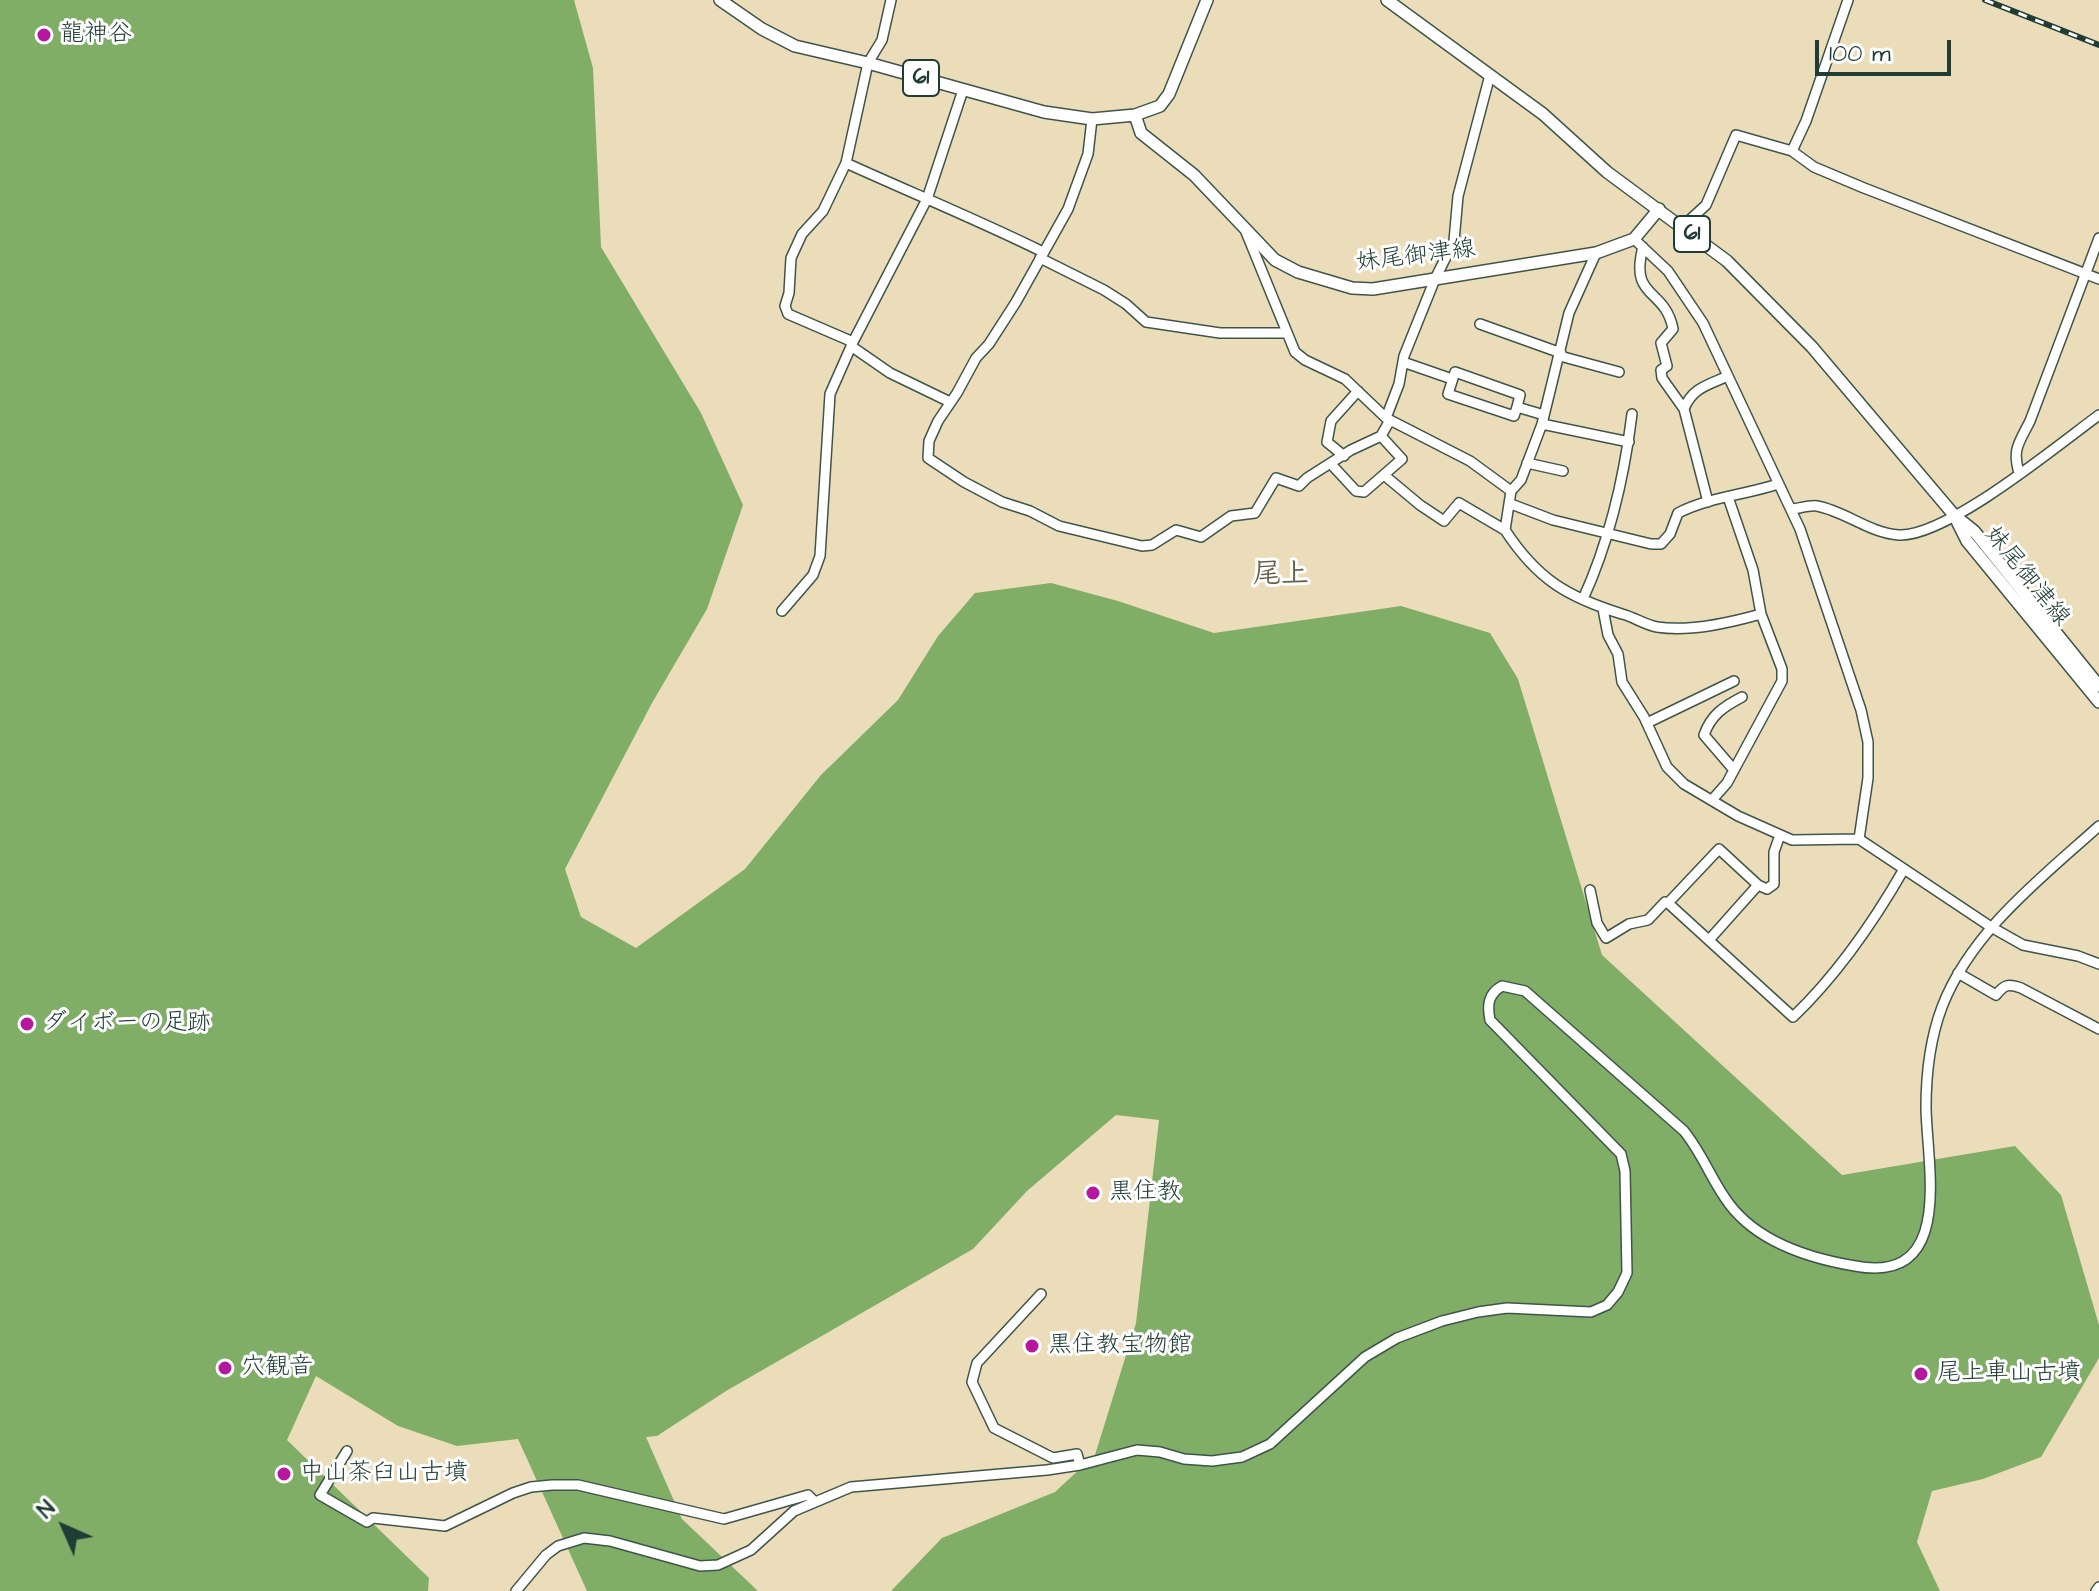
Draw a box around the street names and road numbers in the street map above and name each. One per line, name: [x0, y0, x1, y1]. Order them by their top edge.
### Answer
road number: 61: [903, 60, 939, 96]
road number: 61: [1674, 216, 1710, 252]
street label: 妹尾御津線: [1355, 235, 1477, 279]
street label: 妹尾御津線: [1977, 521, 2075, 633]

